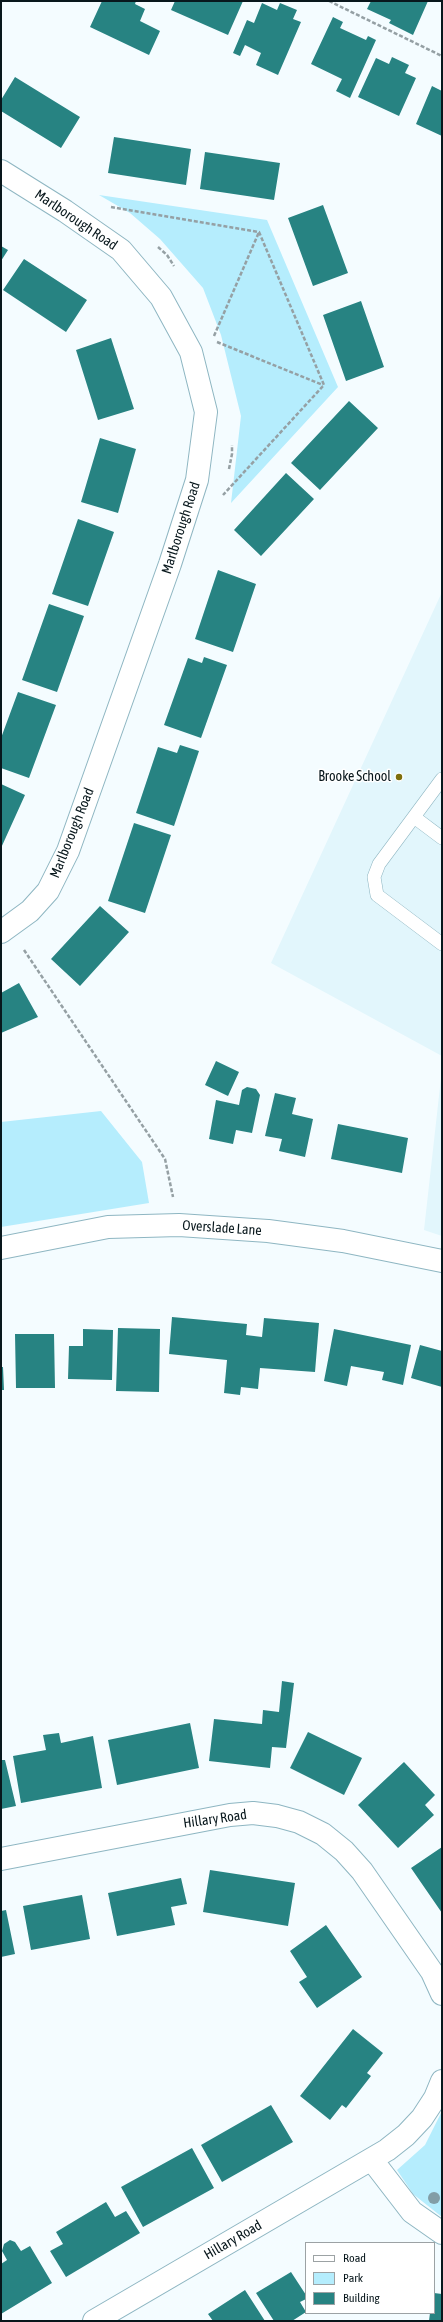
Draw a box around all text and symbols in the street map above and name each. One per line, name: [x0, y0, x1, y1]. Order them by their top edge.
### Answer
street label: Marlborough Road: [32, 186, 120, 254]
street label: Marlborough Road: [158, 480, 204, 576]
place label: Brooke School: [318, 769, 391, 785]
marker: Brooke School: [394, 772, 404, 782]
street label: Marlborough Road: [46, 785, 98, 881]
street label: Overslade Lane: [182, 1217, 262, 1239]
street label: Hillary Road: [182, 1806, 248, 1832]
street label: Hillary Road: [201, 2217, 265, 2263]
legend: [305, 2242, 435, 2314]
text: Road: [343, 2251, 366, 2265]
text: Park: [343, 2271, 363, 2285]
text: Building: [343, 2291, 380, 2305]

